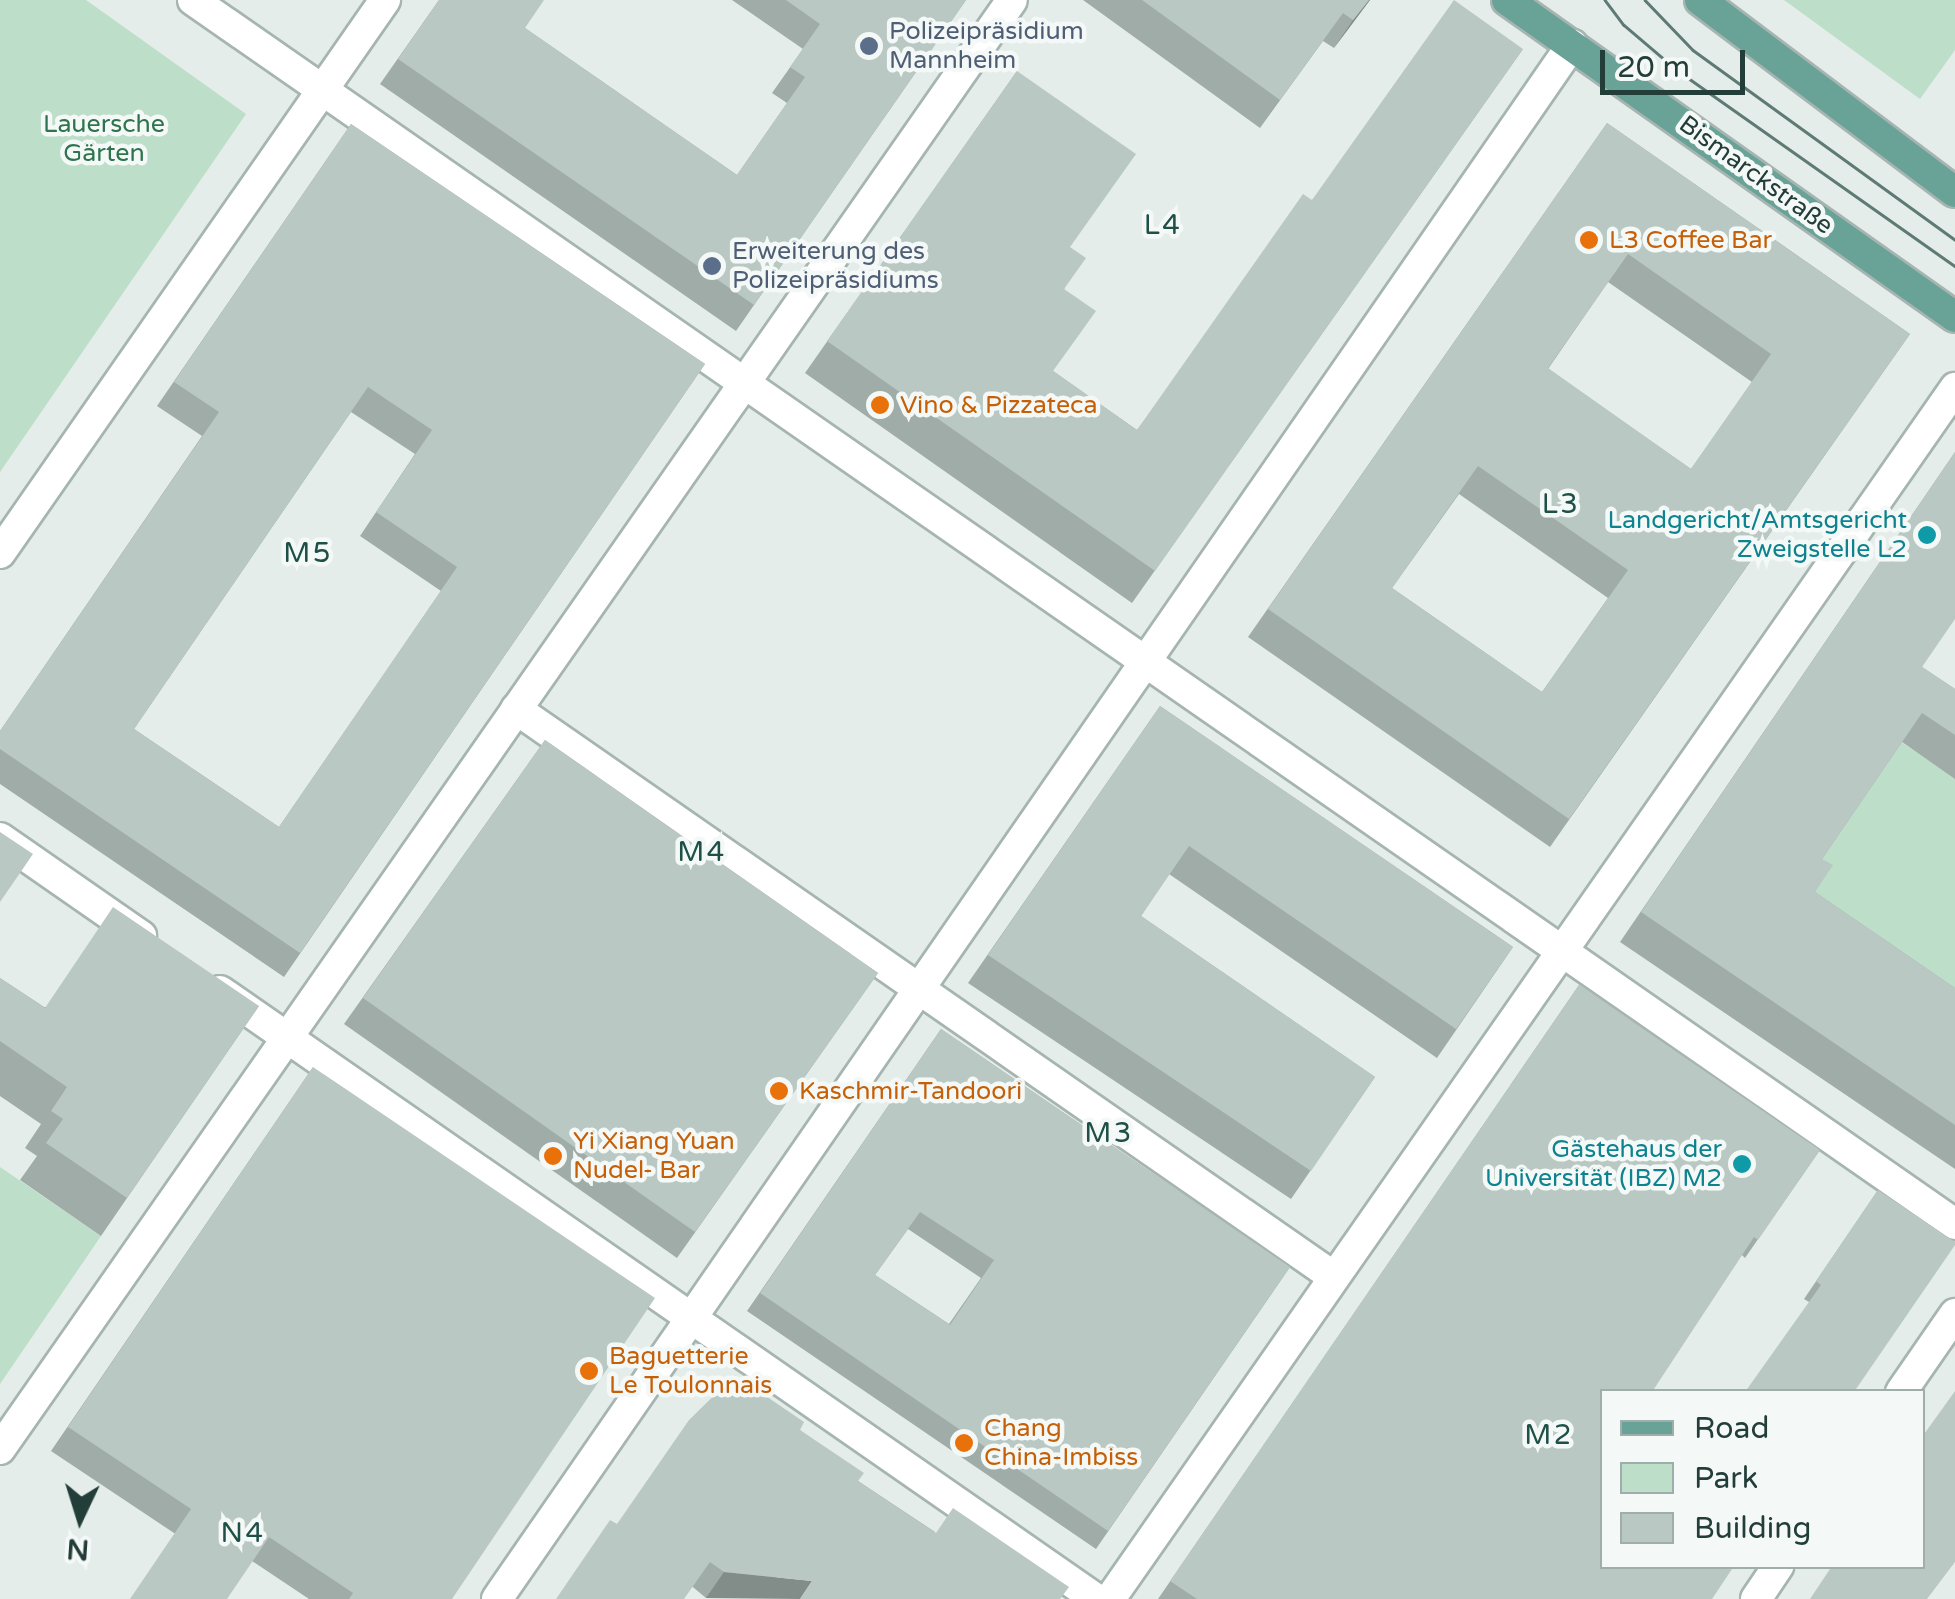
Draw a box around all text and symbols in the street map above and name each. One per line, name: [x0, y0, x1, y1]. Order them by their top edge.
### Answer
place label: Polizeipräsidium Mannheim: [889, 17, 1084, 76]
scale bar: [1605, 30, 1750, 92]
marker: Polizeipräsidium Mannheim: [858, 35, 880, 57]
text: 20 m: [1617, 49, 1690, 86]
street label: Bismarckstraße: [1673, 109, 1839, 241]
park label: Lauersche Gärten: [43, 110, 165, 169]
district label: L4: [1144, 208, 1182, 242]
place label: L3 Coffee Bar: [1609, 225, 1772, 255]
marker: L3 Coffee Bar: [1578, 229, 1600, 251]
place label: Erweiterung des Polizeipräsidiums: [732, 237, 939, 296]
marker: Erweiterung des Polizeipräsidiums: [701, 255, 723, 277]
place label: Vino & Pizzateca: [900, 390, 1097, 420]
marker: Vino & Pizzateca: [869, 394, 891, 416]
district label: L3: [1542, 487, 1580, 521]
place label: Landgericht/Amtsgericht Zweigstelle L2: [1608, 506, 1907, 565]
marker: Landgericht/Amtsgericht Zweigstelle L2: [1916, 524, 1938, 546]
district label: M5: [283, 536, 333, 570]
district label: M4: [677, 835, 727, 869]
place label: Kaschmir-Tandoori: [799, 1076, 1022, 1106]
marker: Kaschmir-Tandoori: [768, 1080, 790, 1102]
district label: M3: [1084, 1116, 1134, 1150]
place label: Yi Xiang Yuan Nudel- Bar: [573, 1127, 735, 1186]
place label: Gästehaus der Universität (IBZ) M2: [1485, 1135, 1722, 1194]
marker: Yi Xiang Yuan Nudel- Bar: [542, 1145, 564, 1167]
marker: Gästehaus der Universität (IBZ) M2: [1731, 1153, 1753, 1175]
place label: Baguetterie Le Toulonnais: [609, 1342, 772, 1401]
marker: Baguetterie Le Toulonnais: [578, 1360, 600, 1382]
legend: [1600, 1389, 1925, 1569]
text: Road: [1694, 1410, 1769, 1447]
place label: Chang China-Imbiss: [984, 1414, 1138, 1473]
district label: M2: [1524, 1418, 1574, 1452]
marker: Chang China-Imbiss: [953, 1432, 975, 1454]
text: Park: [1694, 1460, 1758, 1497]
north arrow: [30, 1469, 130, 1569]
text: Building: [1694, 1510, 1811, 1547]
district label: N4: [220, 1516, 266, 1550]
text: N: [66, 1531, 90, 1567]

